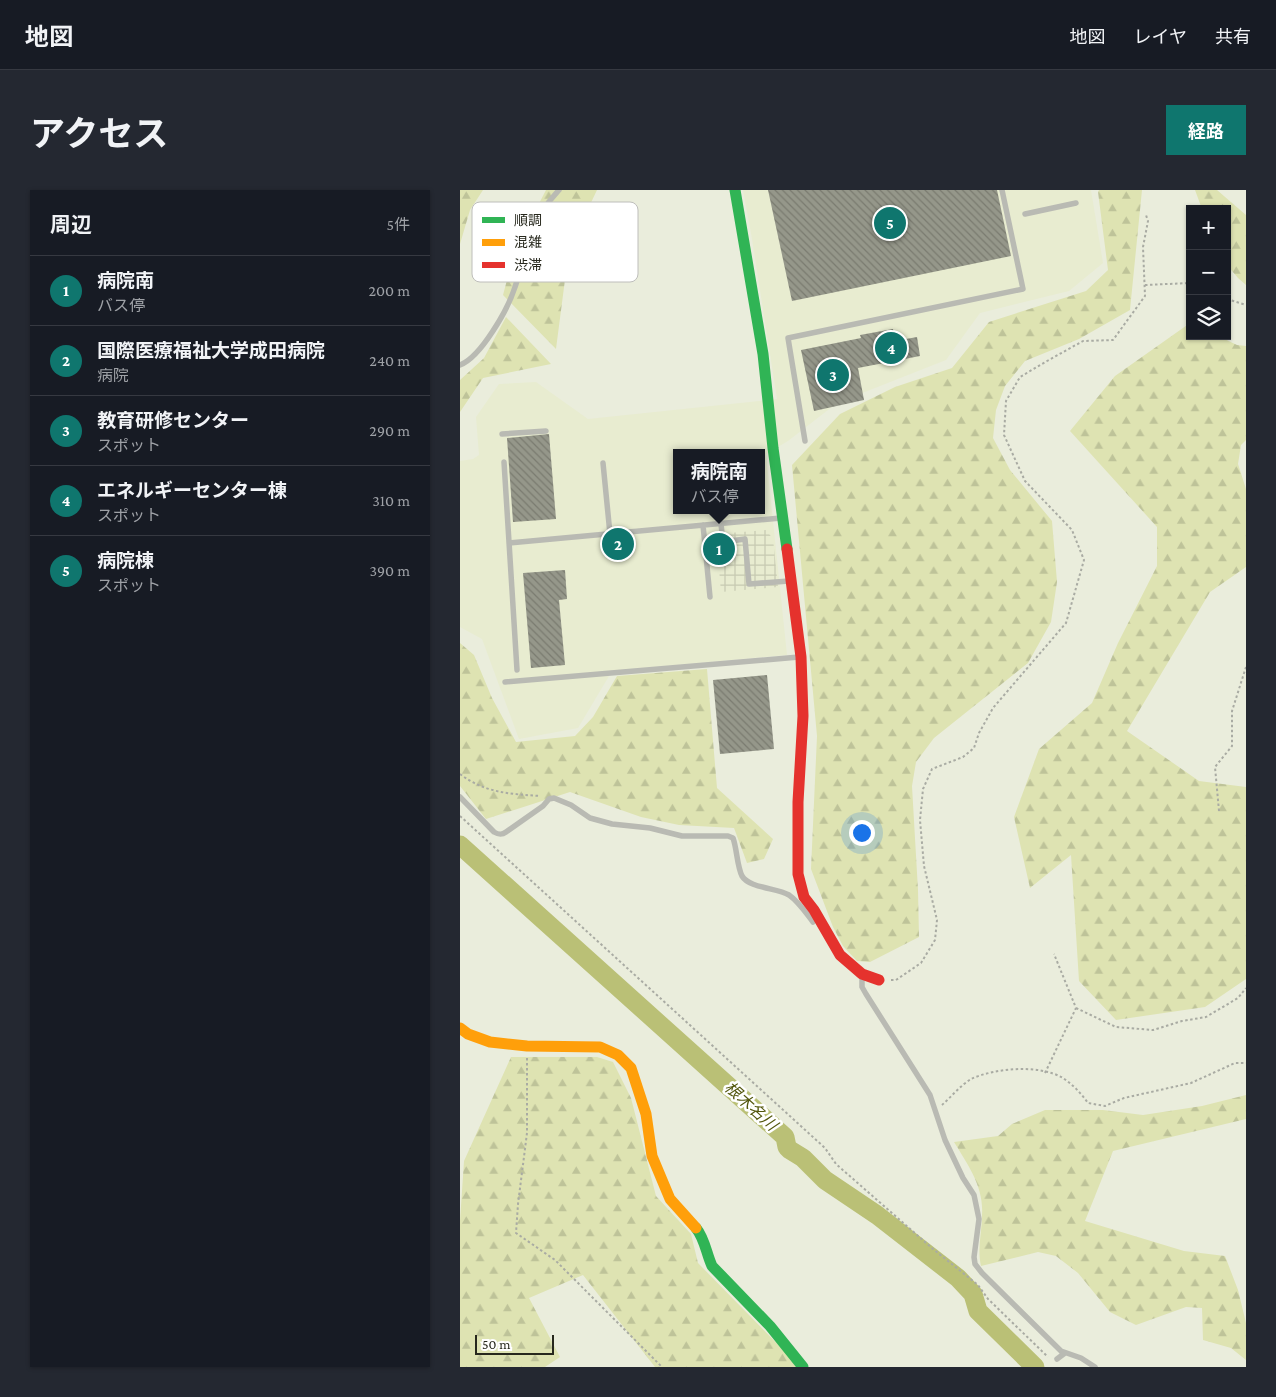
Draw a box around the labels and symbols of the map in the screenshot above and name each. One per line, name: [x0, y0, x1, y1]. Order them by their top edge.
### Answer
legend: [472, 202, 638, 282]
pin: 5: [874, 204, 906, 242]
text: 順調: [514, 212, 542, 228]
text: 混雑: [514, 234, 542, 250]
text: 渋滞: [514, 257, 542, 273]
pin: 4: [875, 329, 907, 367]
pin: 3: [817, 356, 849, 394]
pin: 2: [602, 525, 634, 563]
pin: 1: [703, 530, 735, 568]
your location: [849, 820, 875, 846]
water label: 根木名川: [722, 1078, 782, 1135]
scale bar: [475, 1332, 554, 1355]

